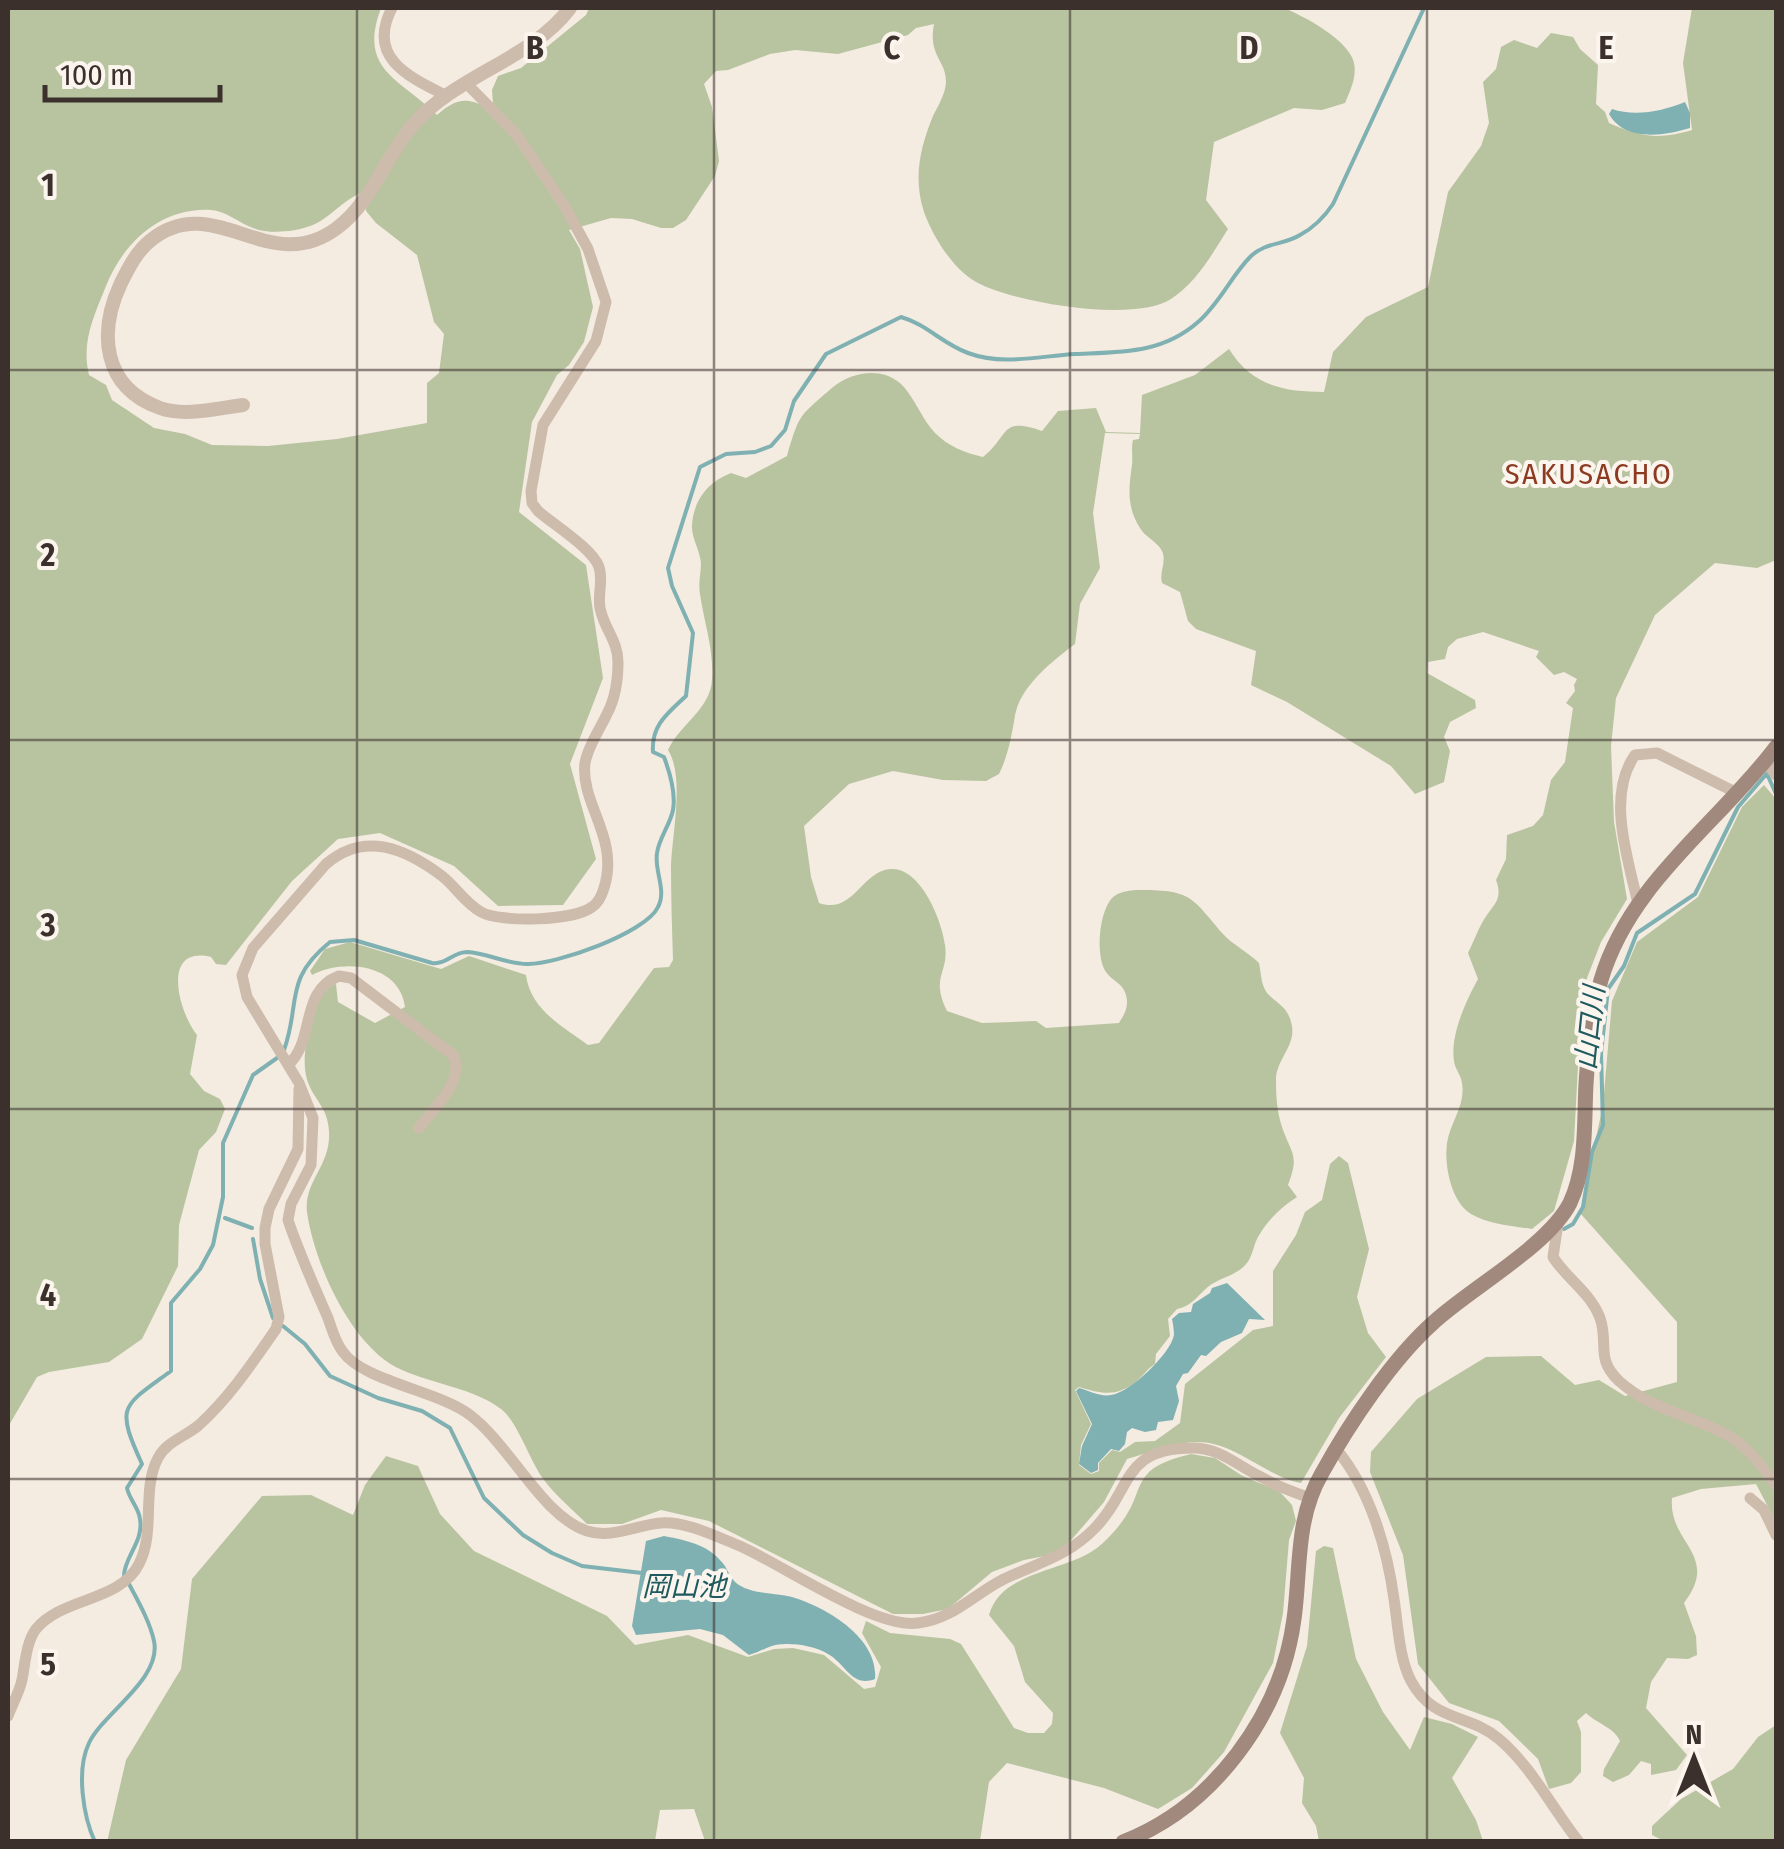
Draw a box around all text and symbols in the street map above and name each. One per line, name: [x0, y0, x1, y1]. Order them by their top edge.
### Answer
text: B: [526, 29, 544, 67]
text: C: [884, 29, 901, 67]
text: D: [1239, 29, 1259, 67]
text: E: [1598, 29, 1614, 67]
scale bar: [45, 40, 220, 102]
text: 100 m: [60, 57, 133, 93]
text: 1: [41, 166, 55, 204]
district label: SAKUSACHO: [1505, 456, 1673, 492]
text: 2: [40, 536, 56, 574]
text: 3: [39, 906, 56, 944]
water label: 山口川: [1569, 982, 1611, 1072]
text: 4: [40, 1276, 56, 1314]
water label: 岡山池: [642, 1570, 729, 1603]
text: 5: [40, 1645, 56, 1683]
north arrow: [1644, 1709, 1744, 1809]
text: N: [1686, 1718, 1702, 1751]

